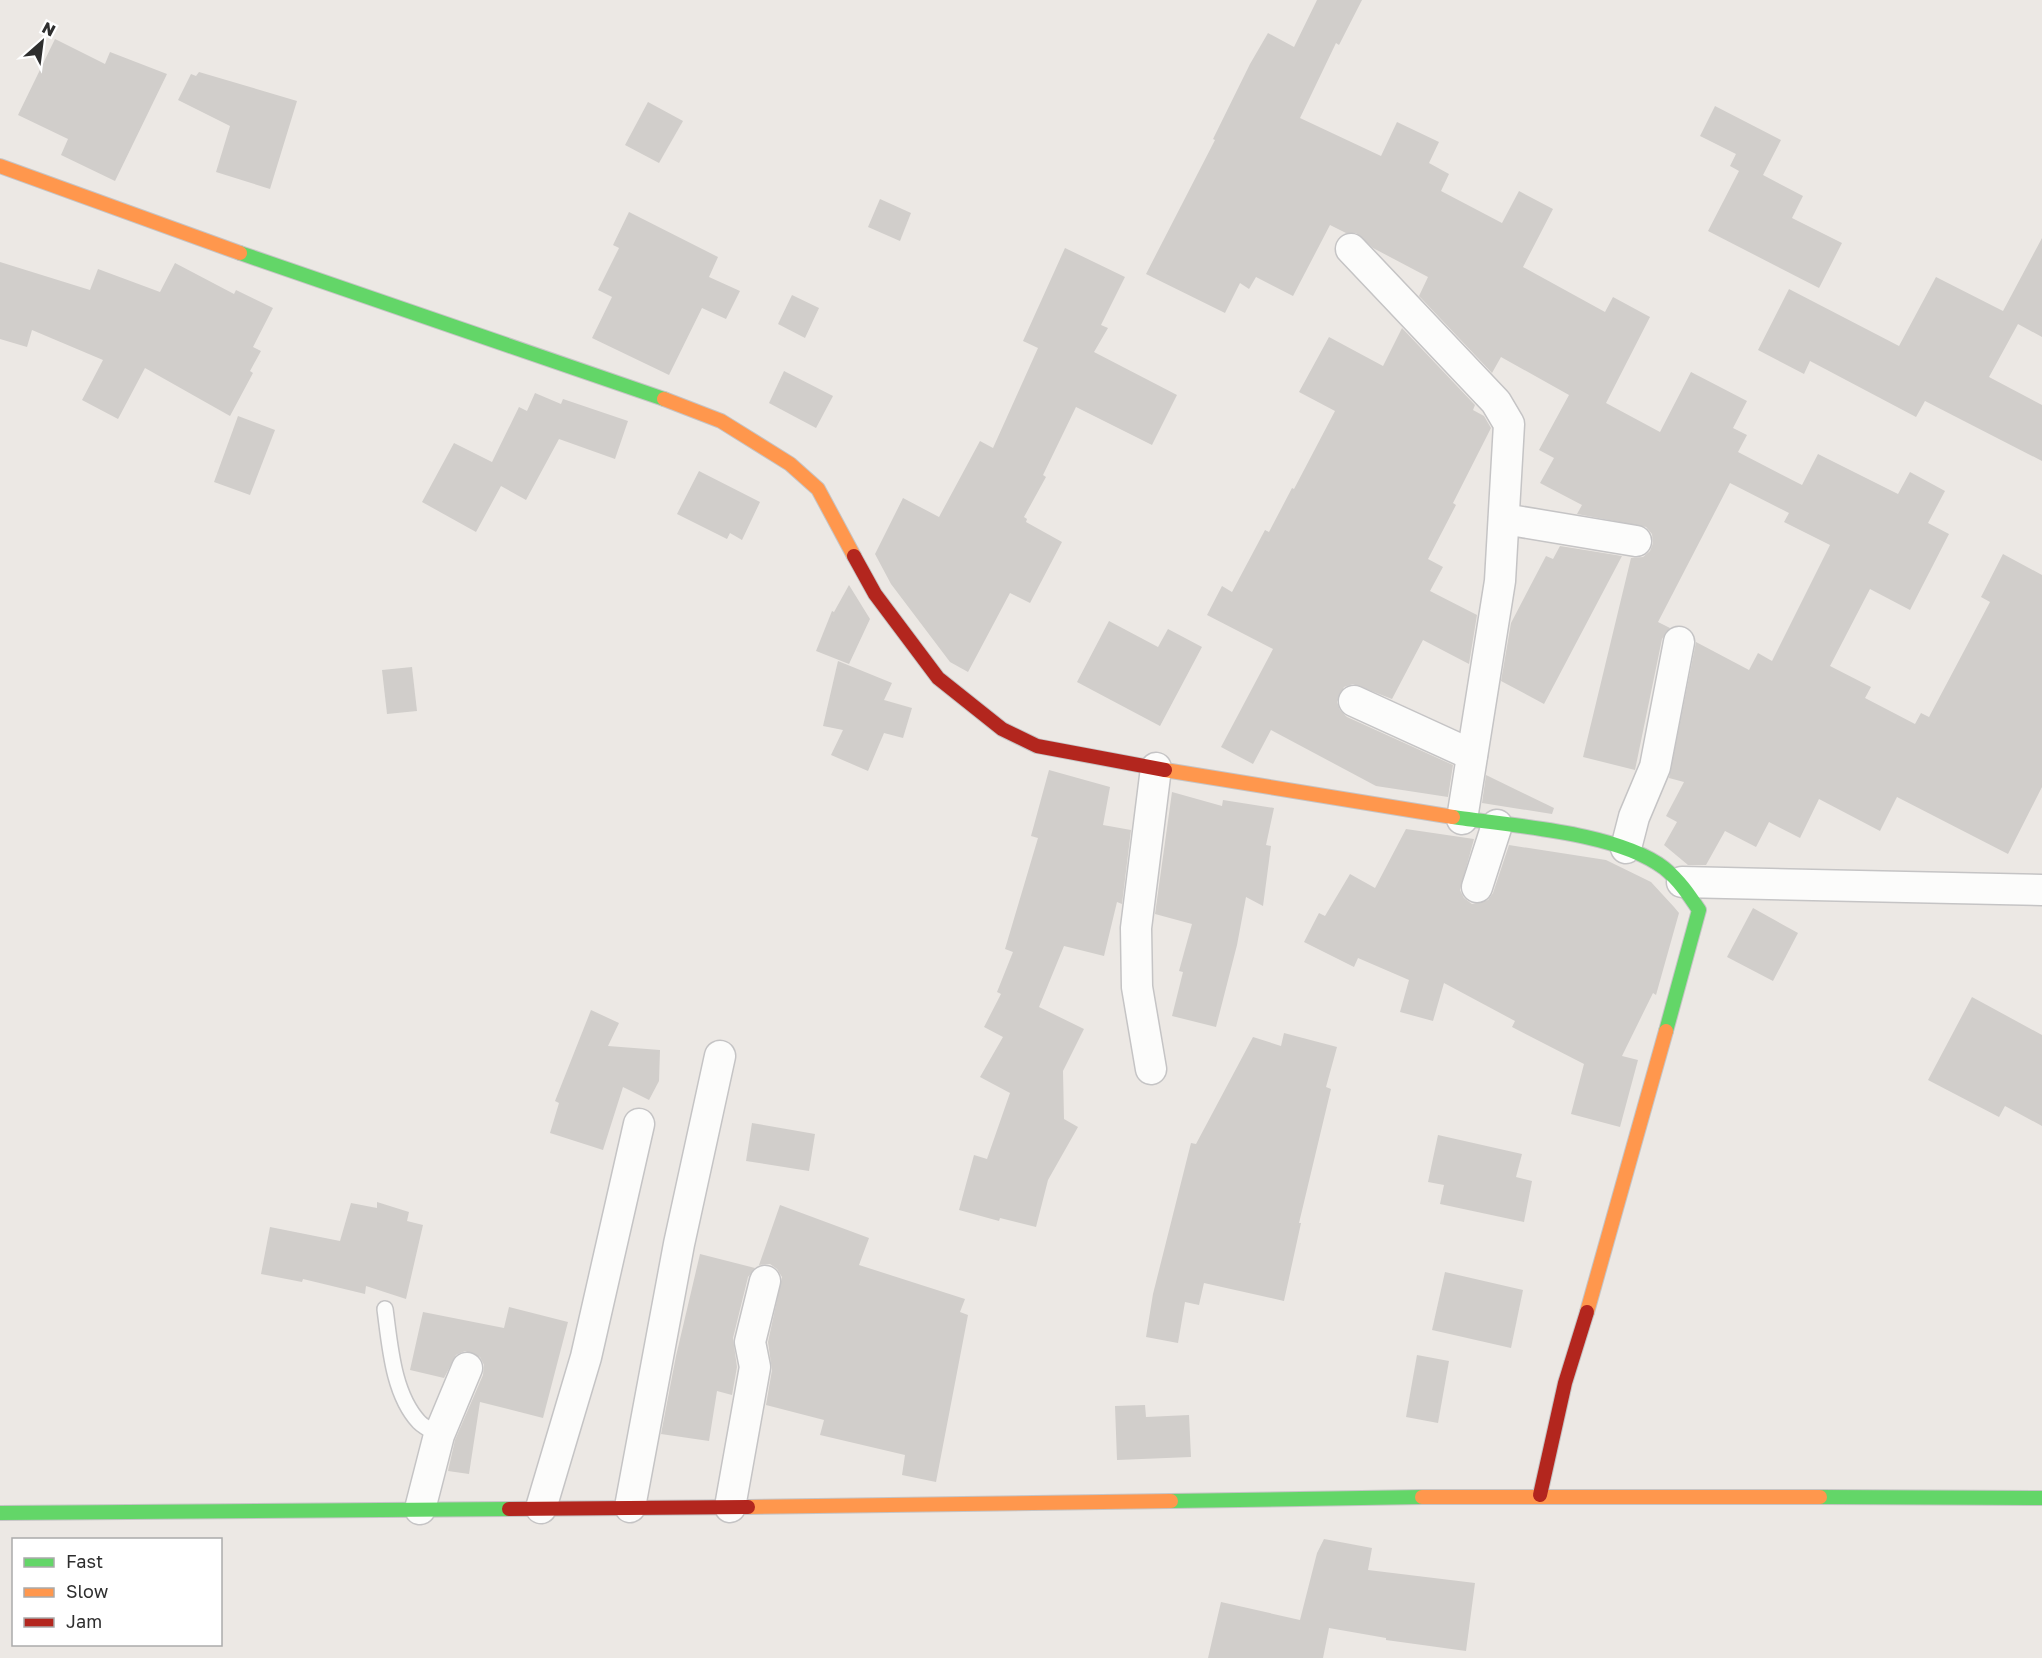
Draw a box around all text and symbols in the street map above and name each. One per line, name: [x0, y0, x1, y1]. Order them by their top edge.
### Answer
north arrow: [12, 12, 72, 72]
text: N: [39, 17, 59, 40]
legend: [12, 1538, 222, 1646]
text: Fast: [66, 1550, 103, 1572]
text: Slow: [66, 1580, 109, 1602]
text: Jam: [66, 1610, 102, 1632]

